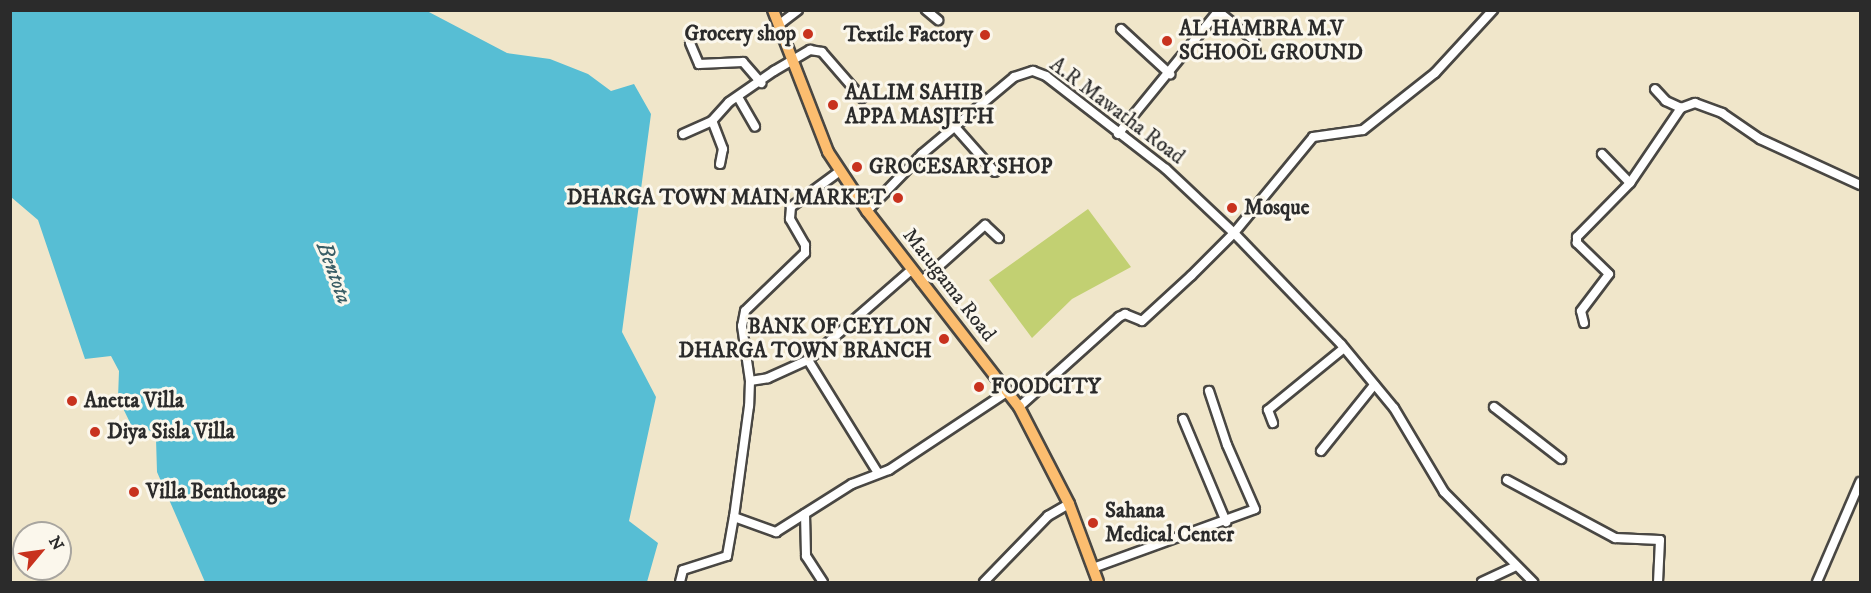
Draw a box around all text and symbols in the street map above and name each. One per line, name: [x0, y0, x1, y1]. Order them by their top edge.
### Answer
place label: AL HAMBRA M.V SCHOOL GROUND: [1179, 16, 1363, 66]
place label: Grocery shop: [685, 21, 796, 47]
place label: Textile Factory: [844, 22, 973, 48]
marker: Grocery shop: [801, 27, 815, 41]
marker: Textile Factory: [978, 28, 992, 42]
marker: AL HAMBRA M.V SCHOOL GROUND: [1160, 34, 1174, 48]
street label: A.R Mawatha Road: [1045, 52, 1189, 170]
place label: AALIM SAHIB APPA MASJITH: [845, 80, 994, 130]
marker: AALIM SAHIB APPA MASJITH: [826, 98, 840, 112]
place label: GROCESARY SHOP: [869, 154, 1052, 180]
marker: GROCESARY SHOP: [850, 160, 864, 174]
place label: DHARGA TOWN MAIN MARKET: [567, 185, 886, 211]
marker: DHARGA TOWN MAIN MARKET: [891, 191, 905, 205]
place label: Mosque: [1244, 195, 1309, 221]
marker: Mosque: [1225, 201, 1239, 215]
street label: Matugama Road: [897, 223, 1001, 347]
water label: Bentota: [311, 238, 357, 308]
place label: BANK OF CEYLON DHARGA TOWN BRANCH: [679, 314, 932, 364]
marker: BANK OF CEYLON DHARGA TOWN BRANCH: [937, 332, 951, 346]
place label: FOODCITY: [991, 374, 1101, 400]
marker: FOODCITY: [972, 380, 986, 394]
place label: Anetta Villa: [84, 388, 184, 414]
marker: Anetta Villa: [65, 394, 79, 408]
place label: Diya Sisla Villa: [107, 419, 235, 445]
marker: Diya Sisla Villa: [88, 425, 102, 439]
place label: Villa Benthotage: [146, 479, 286, 505]
marker: Villa Benthotage: [127, 485, 141, 499]
place label: Sahana Medical Center: [1105, 498, 1234, 548]
marker: Sahana Medical Center: [1086, 516, 1100, 530]
north arrow: [12, 521, 72, 581]
text: N: [44, 533, 68, 554]

